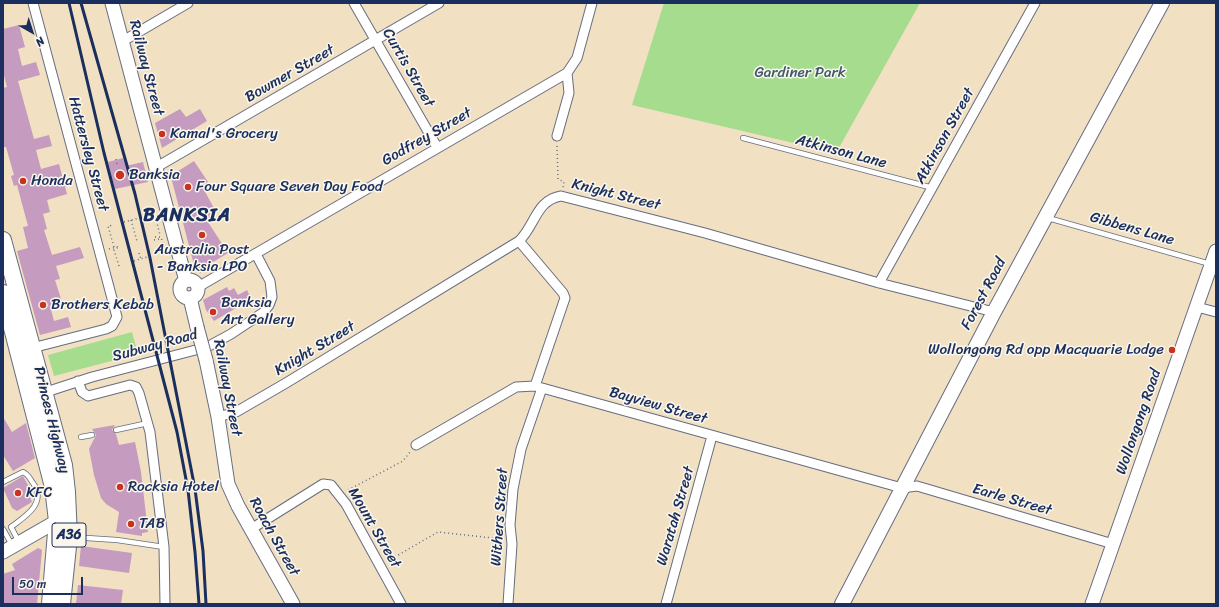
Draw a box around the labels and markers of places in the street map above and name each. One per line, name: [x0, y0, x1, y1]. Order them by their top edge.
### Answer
place label: Kamal's Grocery: [170, 125, 278, 143]
marker: Kamal's Grocery: [157, 129, 167, 139]
place label: Banksia: [129, 166, 180, 184]
marker: Banksia: [114, 169, 126, 181]
place label: Honda: [31, 172, 73, 190]
marker: Honda: [18, 176, 28, 186]
place label: Four Square Seven Day Food: [196, 178, 383, 196]
marker: Four Square Seven Day Food: [183, 182, 193, 192]
marker: Australia Post - Banksia LPO: [197, 230, 207, 240]
place label: Australia Post - Banksia LPO: [154, 241, 250, 276]
place label: Banksia Art Gallery: [221, 294, 295, 329]
place label: Brothers Kebab: [51, 296, 154, 314]
marker: Brothers Kebab: [38, 300, 48, 310]
marker: Banksia Art Gallery: [208, 307, 218, 317]
place label: Wollongong Rd opp Macquarie Lodge: [928, 341, 1164, 359]
marker: Wollongong Rd opp Macquarie Lodge: [1167, 345, 1177, 355]
place label: Rocksia Hotel: [128, 478, 219, 496]
marker: Rocksia Hotel: [115, 482, 125, 492]
place label: KFC: [26, 484, 52, 502]
marker: KFC: [13, 488, 23, 498]
place label: TAB: [139, 515, 165, 533]
marker: TAB: [126, 519, 136, 529]

